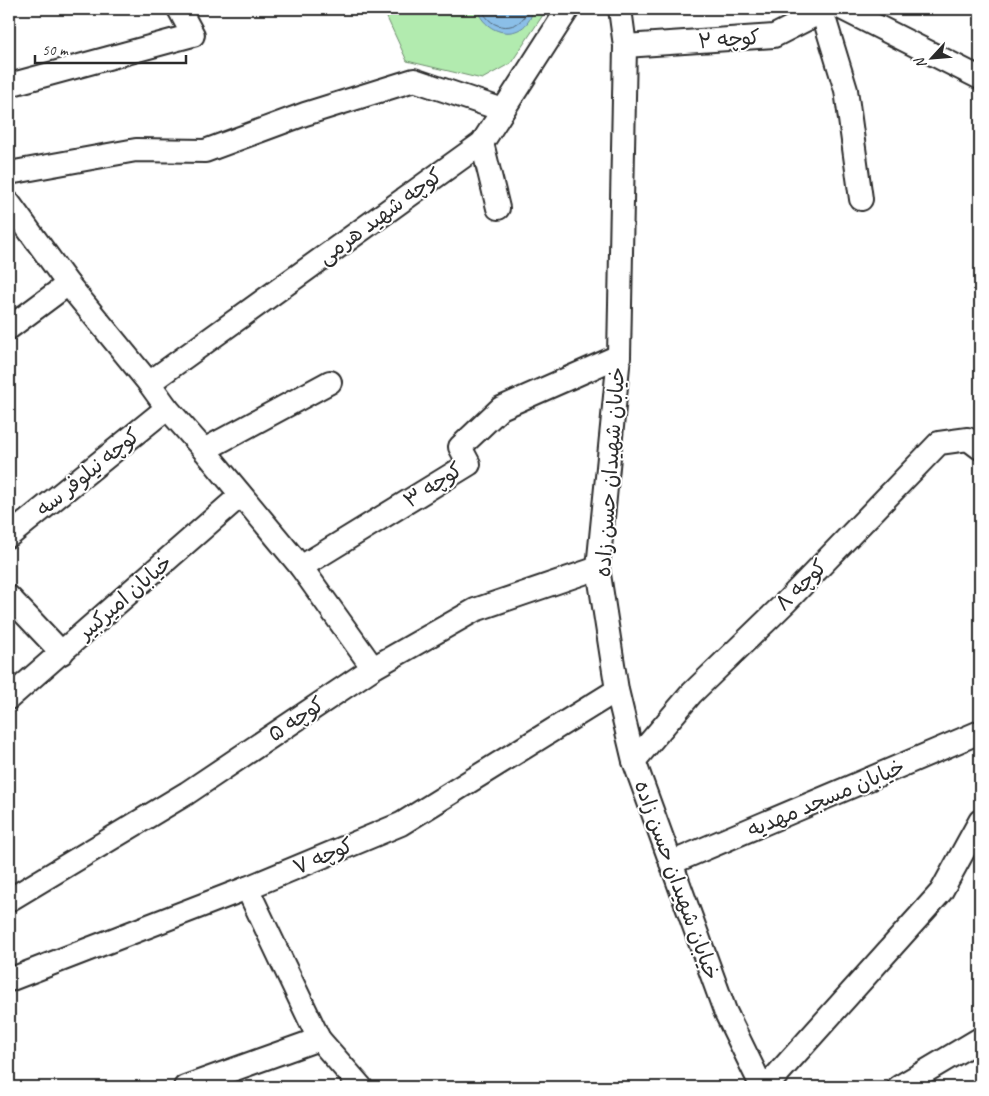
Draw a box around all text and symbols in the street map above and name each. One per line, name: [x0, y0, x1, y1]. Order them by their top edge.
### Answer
street label: کوچه ۲: [697, 24, 761, 54]
scale bar: [35, 32, 186, 64]
north arrow: [906, 32, 956, 82]
text: 50 m: [42, 41, 69, 60]
text: N: [910, 54, 930, 71]
street label: کوچه شهید هرمی: [313, 162, 448, 271]
street label: خیابان شهیدان حسن زاده: [590, 366, 630, 578]
street label: کوچه نیلوفر سه: [31, 422, 146, 523]
street label: کوچه ۳: [399, 456, 467, 514]
street label: خیابان امیرکبیر: [71, 549, 177, 646]
street label: کوچه ۸: [770, 554, 832, 616]
street label: کوچه ۵: [263, 691, 329, 747]
street label: خیابان مسجد مهدیه: [743, 753, 909, 843]
street label: خیابان شهیدان حسن زاده: [629, 777, 725, 983]
street label: کوچه ۷: [289, 832, 357, 880]

